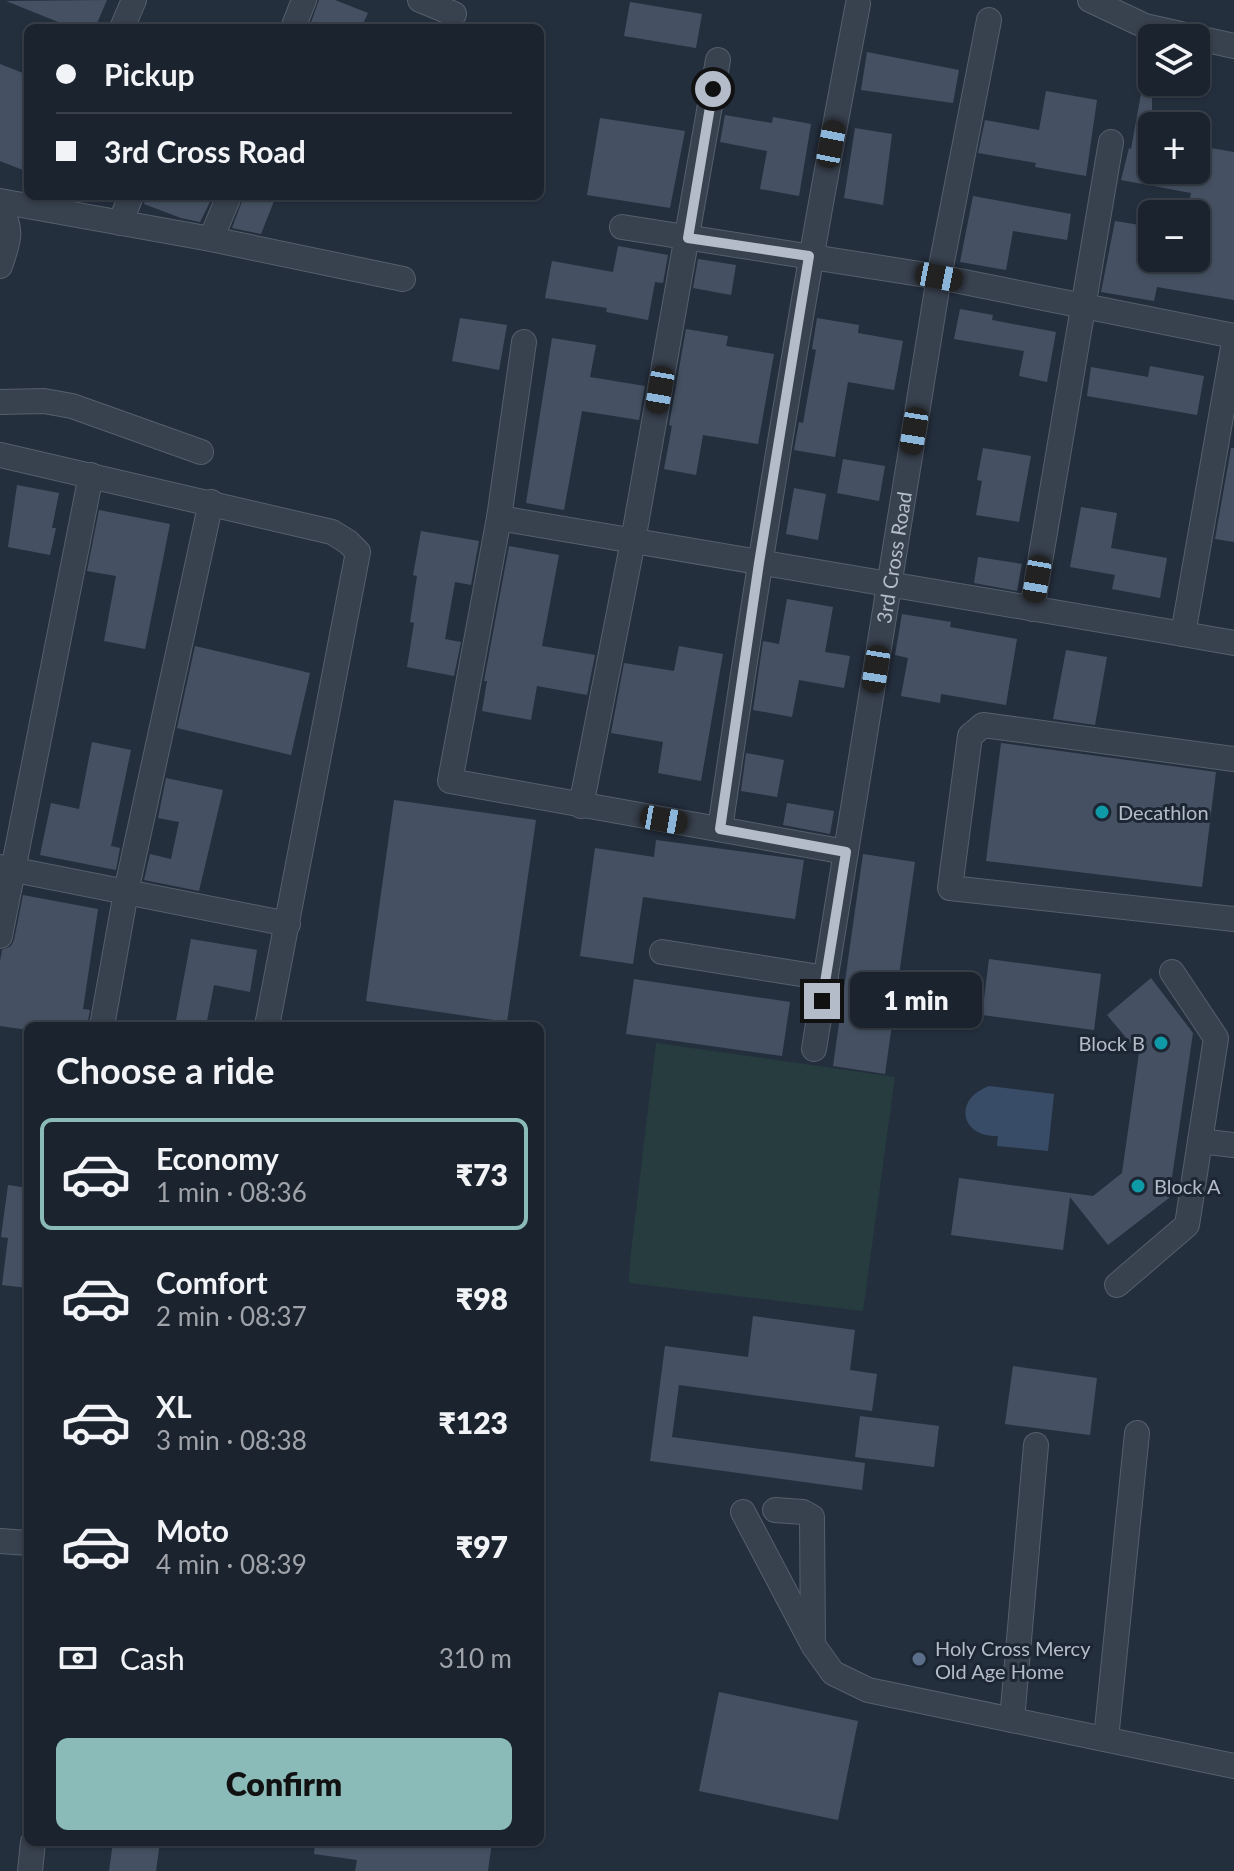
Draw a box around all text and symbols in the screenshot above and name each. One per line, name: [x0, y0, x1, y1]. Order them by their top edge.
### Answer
map controls: [1138, 24, 1210, 272]
button: layers: [1138, 24, 1210, 96]
text: Pickup: [104, 56, 195, 92]
route start: [695, 71, 731, 107]
button: +: [1138, 112, 1210, 184]
car: [815, 118, 847, 170]
text: 3rd Cross Road: [104, 133, 306, 169]
button: −: [1138, 200, 1210, 272]
car: [913, 261, 965, 293]
car: [644, 364, 676, 416]
car: [898, 405, 930, 457]
street label: 3rd Cross Road: [871, 490, 916, 625]
car: [1021, 553, 1053, 605]
car: [860, 643, 892, 695]
place label: Decathlon: [1118, 800, 1209, 824]
marker: Decathlon: [1093, 803, 1111, 821]
car: [638, 804, 690, 836]
callout: 1 min: [850, 973, 982, 1029]
route end: [804, 983, 840, 1019]
text: 1 min: [884, 984, 948, 1016]
place label: Block B: [1078, 1031, 1145, 1055]
marker: Block B: [1152, 1034, 1170, 1052]
text: Choose a ride: [56, 1048, 275, 1092]
icon: car: [60, 1138, 132, 1210]
text: Economy: [156, 1140, 279, 1176]
text: ₹73: [456, 1156, 508, 1192]
place label: Block A: [1154, 1174, 1221, 1198]
text: 1 min · 08:36: [156, 1176, 307, 1208]
marker: Block A: [1129, 1177, 1147, 1195]
icon: car: [60, 1262, 132, 1334]
text: Comfort: [156, 1264, 268, 1300]
text: ₹98: [456, 1280, 508, 1316]
text: 2 min · 08:37: [156, 1300, 307, 1332]
icon: car: [60, 1386, 132, 1458]
text: XL: [156, 1388, 192, 1424]
text: ₹123: [438, 1404, 508, 1440]
text: 3 min · 08:38: [156, 1424, 307, 1456]
icon: car: [60, 1510, 132, 1582]
text: Moto: [156, 1512, 229, 1548]
text: ₹97: [456, 1528, 508, 1564]
text: 4 min · 08:39: [156, 1548, 307, 1580]
icon: cash: [56, 1636, 100, 1680]
place label: Holy Cross Mercy Old Age Home: [935, 1636, 1091, 1683]
text: Cash: [120, 1640, 185, 1676]
text: 310 m: [439, 1642, 512, 1674]
marker: Holy Cross Mercy Old Age Home: [910, 1650, 928, 1668]
button: Confirm: [56, 1738, 512, 1830]

